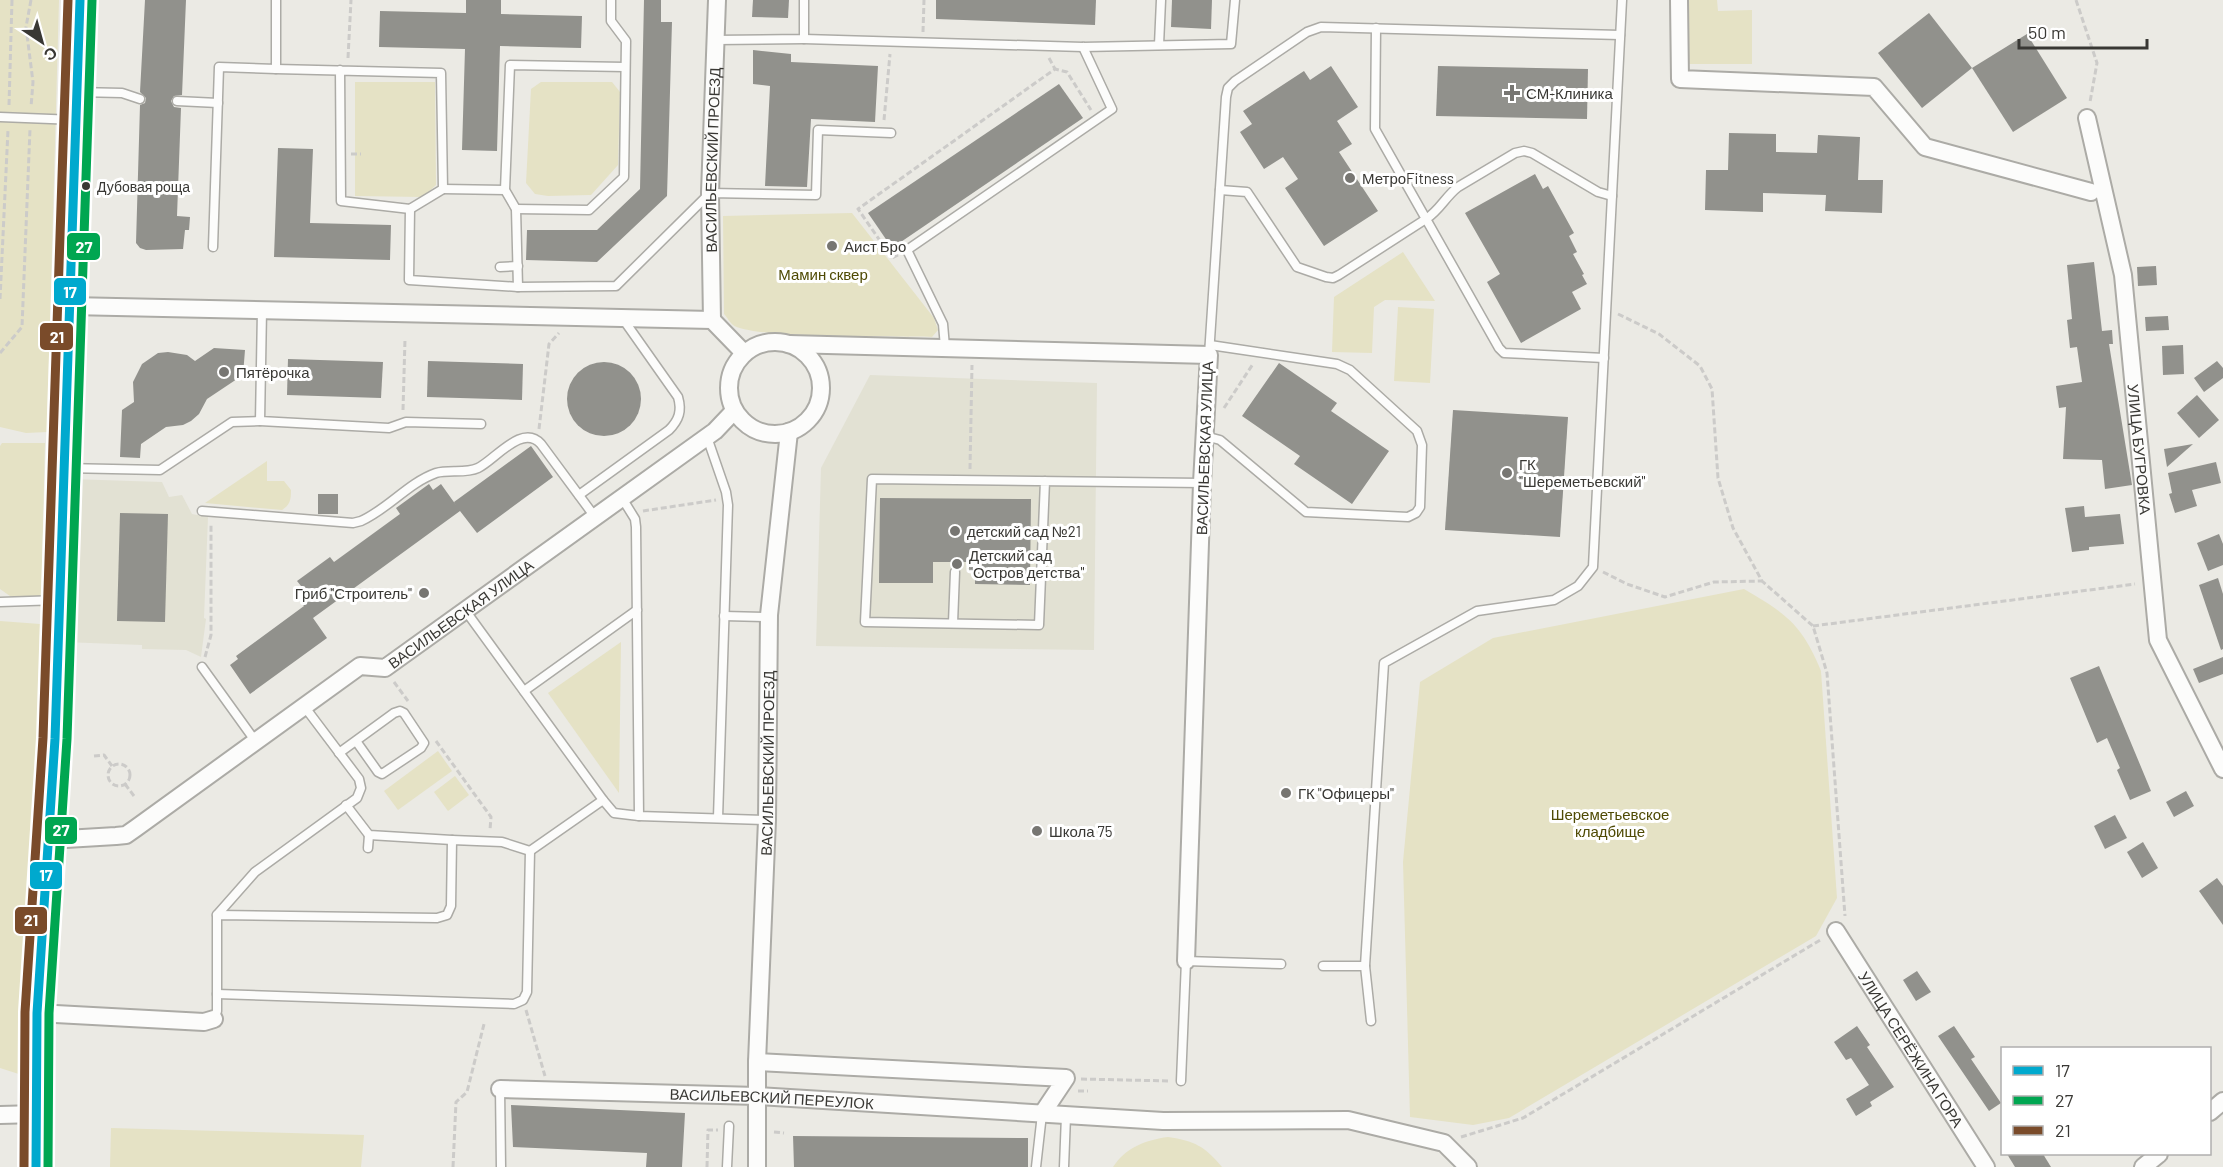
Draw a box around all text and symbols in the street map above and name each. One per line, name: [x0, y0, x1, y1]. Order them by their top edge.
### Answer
north arrow: [12, 12, 72, 72]
scale bar: [2019, 12, 2146, 50]
text: 50 m: [2028, 21, 2066, 43]
text: С: [40, 43, 61, 66]
street label: ВАСИЛЬЕВСКИЙ ПРОЕЗД: [701, 67, 724, 253]
marker: СМ-Клиника: [1503, 84, 1521, 102]
place label: СМ-Клиника: [1526, 84, 1613, 102]
place label: МетроFitness: [1362, 169, 1454, 187]
marker: МетроFitness: [1343, 171, 1357, 185]
place label: Дубовая роща: [97, 178, 190, 195]
marker: Дубовая роща: [80, 180, 92, 192]
line badge: 27: [66, 232, 101, 261]
text: 27: [76, 237, 93, 256]
place label: Аист Бро: [844, 237, 906, 255]
marker: Аист Бро: [825, 239, 839, 253]
park label: Мамин сквер: [778, 265, 868, 283]
line badge: 17: [53, 277, 87, 306]
text: 17: [63, 282, 77, 301]
line badge: 21: [39, 322, 74, 351]
text: 21: [50, 327, 64, 346]
street label: ВАСИЛЬЕВСКАЯ УЛИЦА: [1192, 361, 1216, 535]
place label: Пятёрочка: [236, 363, 310, 381]
marker: Пятёрочка: [217, 365, 231, 379]
street label: УЛИЦА БУГРОВКА: [2124, 383, 2155, 515]
place label: ГК "Шереметьевский": [1519, 455, 1646, 490]
marker: ГК "Шереметьевский": [1500, 466, 1514, 480]
place label: детский сад №21: [967, 522, 1081, 540]
marker: детский сад №21: [948, 524, 962, 538]
place label: Детский сад "Остров детства": [969, 546, 1084, 581]
street label: ВАСИЛЬЕВСКАЯ УЛИЦА: [385, 556, 537, 672]
marker: Детский сад "Остров детства": [950, 557, 964, 571]
place label: Гриб "Строитель": [295, 584, 412, 602]
marker: Гриб "Строитель": [417, 586, 431, 600]
street label: ВАСИЛЬЕВСКИЙ ПРОЕЗД: [757, 670, 777, 856]
place label: ГК "Офицеры": [1298, 784, 1394, 802]
marker: ГК "Офицеры": [1279, 786, 1293, 800]
park label: Шереметьевское кладбище: [1551, 805, 1669, 840]
line badge: 27: [44, 816, 78, 845]
text: 27: [53, 820, 70, 839]
place label: Школа 75: [1049, 822, 1112, 840]
marker: Школа 75: [1030, 824, 1044, 838]
line badge: 17: [29, 861, 63, 890]
text: 17: [39, 865, 53, 884]
line badge: 21: [14, 906, 48, 935]
text: 21: [24, 910, 38, 929]
street label: УЛИЦА СЕРЁЖИНА ГОРА: [1855, 968, 1967, 1130]
legend: [2001, 1047, 2211, 1155]
text: 17: [2055, 1059, 2070, 1081]
street label: ВАСИЛЬЕВСКИЙ ПЕРЕУЛОК: [670, 1085, 875, 1112]
text: 27: [2055, 1089, 2074, 1111]
text: 21: [2055, 1119, 2071, 1141]

